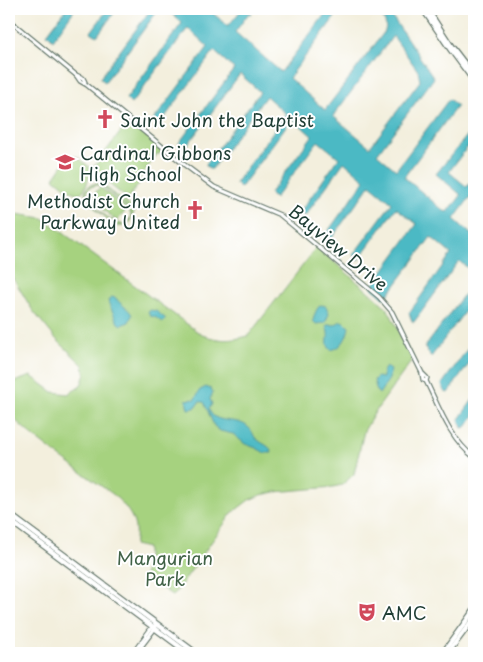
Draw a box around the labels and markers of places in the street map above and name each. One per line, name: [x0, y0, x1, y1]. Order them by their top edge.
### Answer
place label: Saint John the Baptist: [120, 106, 314, 133]
church icon: Saint John the Baptist: [94, 108, 116, 130]
place label: Cardinal Gibbons High School: [80, 139, 231, 187]
school or university icon: Cardinal Gibbons High School: [54, 151, 76, 173]
place label: Methodist Church Parkway United: [27, 187, 180, 235]
church icon: Methodist Church Parkway United: [184, 199, 206, 221]
place label: AMC: [382, 599, 427, 626]
theatre icon: AMC: [356, 601, 378, 623]

